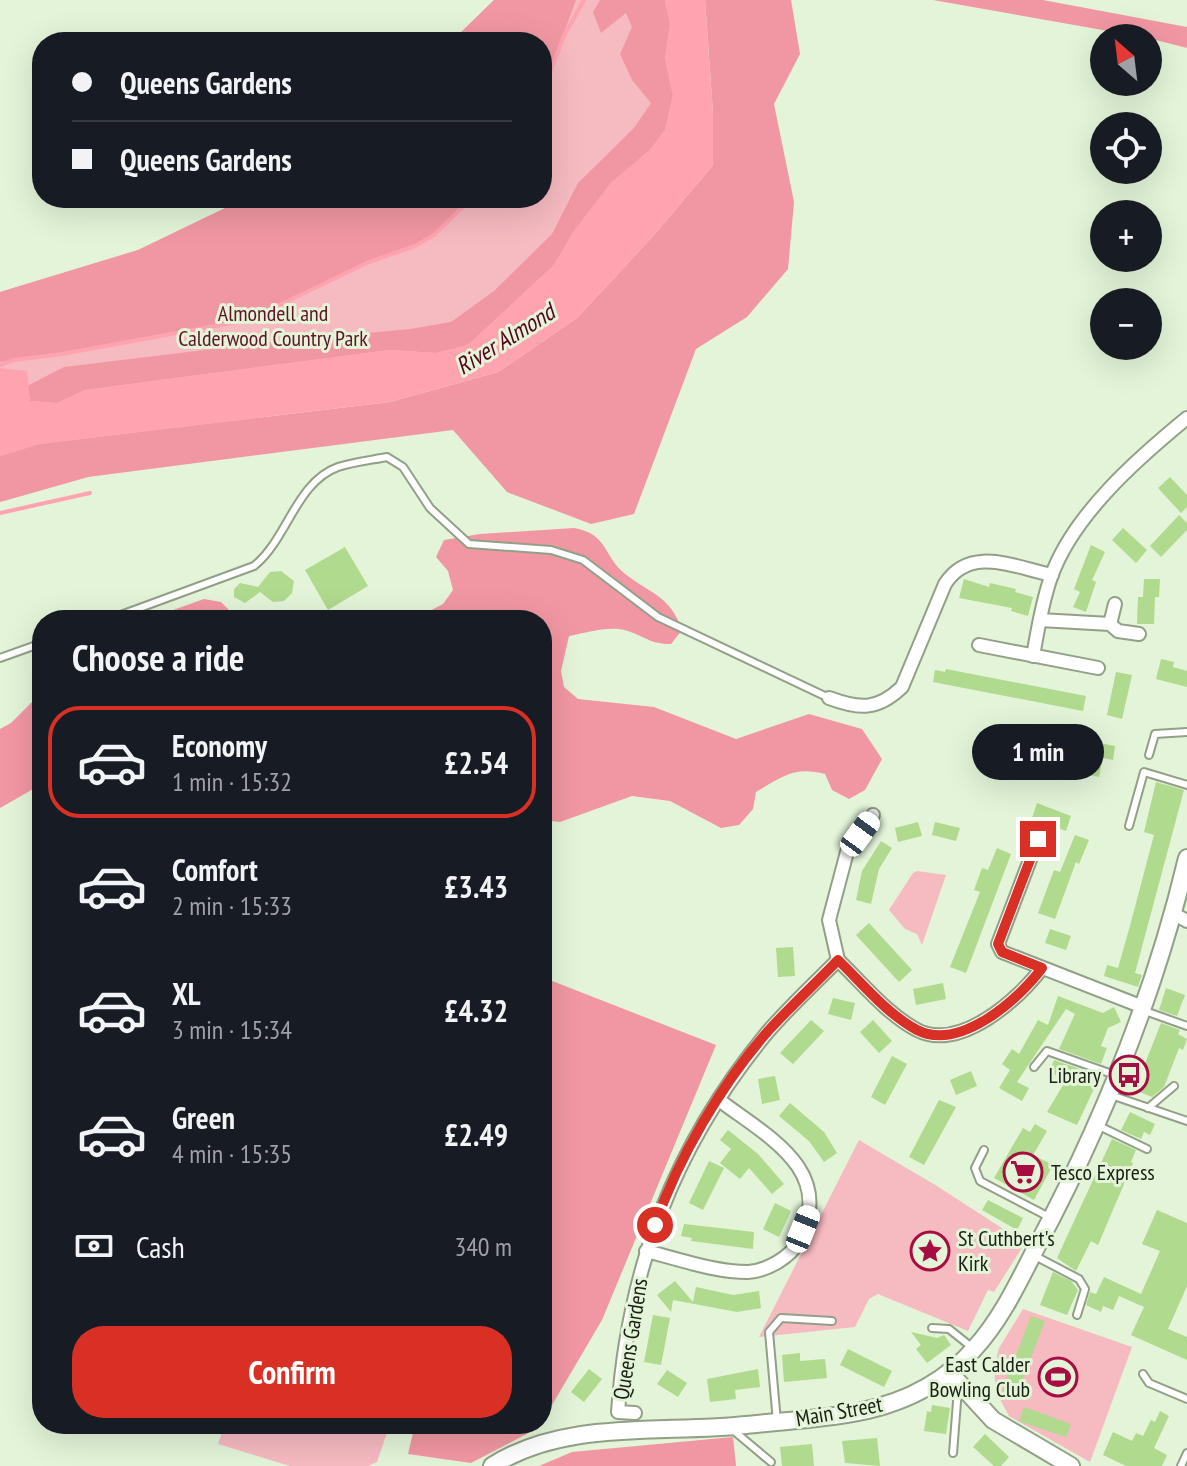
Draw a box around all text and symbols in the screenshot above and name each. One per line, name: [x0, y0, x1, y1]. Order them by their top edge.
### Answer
north arrow: [1090, 24, 1162, 96]
map controls: [1090, 24, 1162, 360]
text: Queens Gardens: [120, 63, 292, 102]
button: locate: [1090, 112, 1162, 184]
text: Queens Gardens: [120, 140, 292, 179]
button: +: [1090, 200, 1162, 272]
button: −: [1090, 288, 1162, 360]
water label: River Almond: [450, 295, 563, 382]
park label: Almondell and Calderwood Country Park: [178, 299, 368, 352]
text: Choose a ride: [72, 634, 244, 681]
callout: 1 min: [972, 723, 1104, 779]
icon: car: [76, 726, 148, 798]
text: Economy: [172, 726, 267, 765]
text: 1 min: [1012, 735, 1064, 768]
text: £2.54: [444, 743, 508, 782]
text: 1 min · 15:32: [172, 765, 292, 798]
car: [836, 808, 884, 860]
route end: [1020, 821, 1056, 857]
icon: car: [76, 850, 148, 922]
text: Comfort: [172, 850, 258, 889]
text: £3.43: [444, 867, 508, 906]
text: 2 min · 15:33: [172, 889, 292, 922]
icon: car: [76, 974, 148, 1046]
text: XL: [172, 974, 201, 1013]
text: £4.32: [444, 991, 508, 1030]
text: 3 min · 15:34: [172, 1013, 292, 1046]
bus stop icon: Library: [1108, 1054, 1150, 1096]
place label: Library: [1048, 1061, 1102, 1089]
icon: car: [76, 1098, 148, 1170]
text: Green: [172, 1098, 235, 1137]
text: £2.49: [444, 1115, 508, 1154]
text: 4 min · 15:35: [172, 1137, 292, 1170]
supermarket icon: Tesco Express: [1002, 1151, 1044, 1193]
place label: Tesco Express: [1051, 1158, 1155, 1186]
car: [783, 1202, 823, 1256]
route start: [637, 1207, 673, 1243]
icon: cash: [72, 1224, 116, 1268]
place label: St Cuthbert's Kirk: [958, 1224, 1055, 1277]
text: Cash: [136, 1227, 185, 1266]
text: 340 m: [454, 1230, 512, 1263]
place icon: St Cuthbert's Kirk: [909, 1230, 951, 1272]
street label: Queens Gardens: [607, 1276, 653, 1402]
button: Confirm: [72, 1326, 512, 1418]
place label: East Calder Bowling Club: [929, 1350, 1030, 1403]
sports icon: East Calder Bowling Club: [1037, 1356, 1079, 1398]
street label: Main Street: [794, 1390, 884, 1432]

